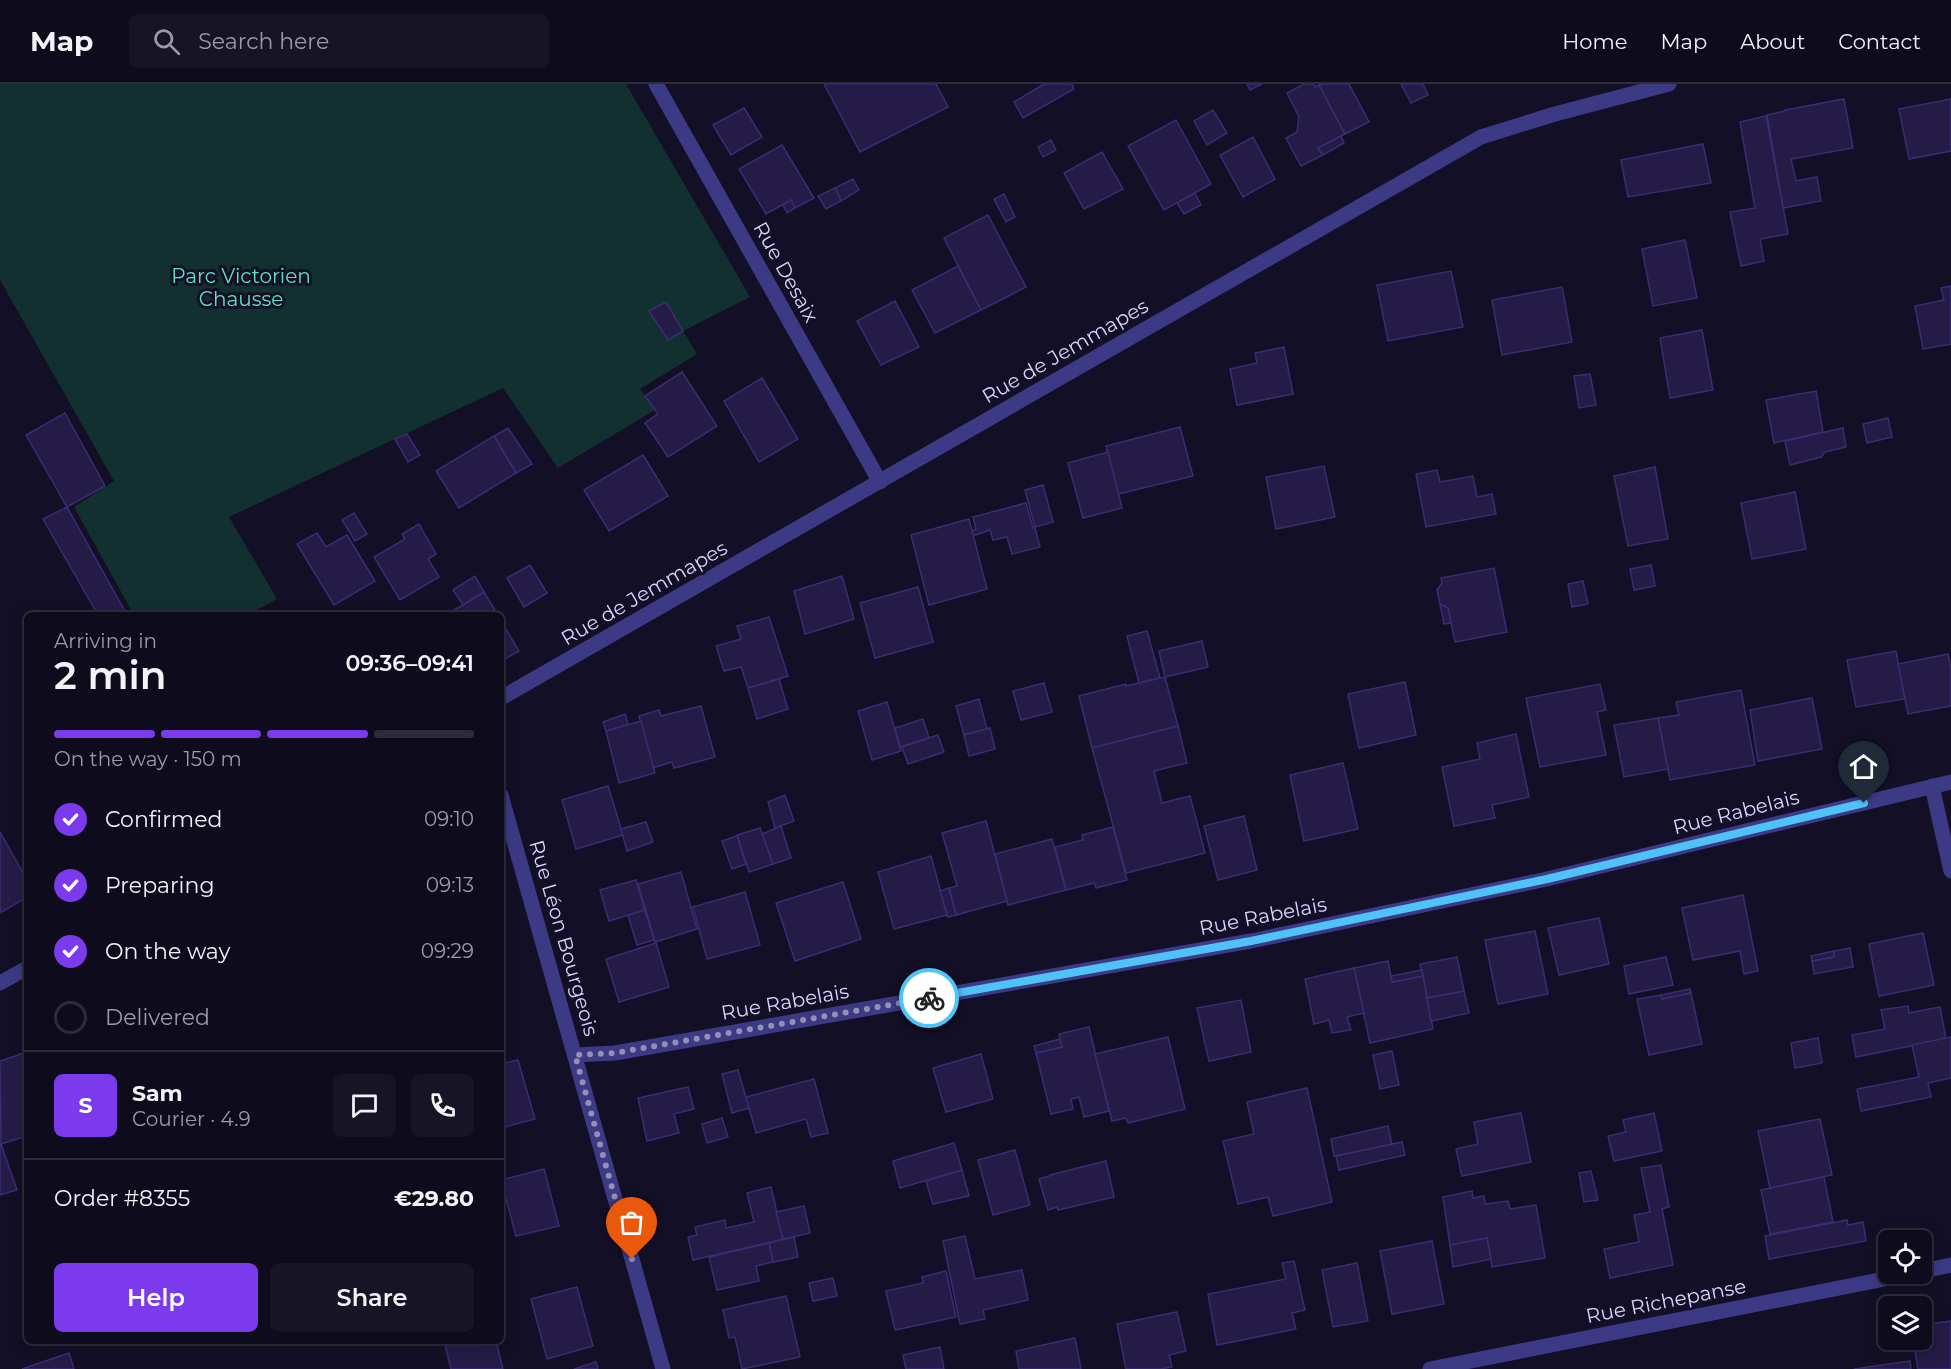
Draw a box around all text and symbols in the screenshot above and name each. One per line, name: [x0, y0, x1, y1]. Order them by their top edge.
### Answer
search box: [129, 14, 549, 68]
text: Map: [30, 24, 93, 58]
icon: search: [150, 25, 183, 58]
text: Search here: [198, 28, 329, 55]
text: Home: [1562, 29, 1627, 54]
text: Map: [1660, 29, 1707, 54]
text: About: [1740, 29, 1805, 54]
text: Contact: [1838, 29, 1921, 54]
street label: Rue Desaix: [748, 217, 824, 327]
park label: Parc Victorien Chausse: [171, 264, 311, 311]
street label: Rue de Jemmapes: [978, 294, 1153, 408]
street label: Rue de Jemmapes: [557, 536, 732, 650]
text: Arriving in: [54, 629, 157, 653]
text: 09:36–09:41: [345, 650, 474, 677]
text: 2 min: [54, 651, 167, 699]
pin: [1838, 741, 1889, 803]
text: On the way · 150 m: [54, 747, 242, 771]
icon: home: [1847, 750, 1880, 783]
street label: Rue Rabelais: [1670, 785, 1802, 839]
icon: check: [54, 803, 87, 836]
text: Confirmed: [105, 806, 222, 833]
text: 09:10: [424, 807, 474, 831]
street label: Rue Léon Bourgeois: [525, 837, 604, 1039]
icon: check: [54, 869, 87, 902]
text: Preparing: [105, 872, 214, 899]
text: 09:13: [426, 873, 474, 897]
street label: Rue Rabelais: [1197, 892, 1329, 940]
icon: check: [54, 935, 87, 968]
text: On the way: [105, 938, 230, 965]
text: 09:29: [421, 939, 474, 963]
courier: [899, 968, 959, 1028]
street label: Rue Rabelais: [719, 979, 851, 1025]
icon: bike: [913, 982, 946, 1015]
text: Delivered: [105, 1004, 210, 1031]
button: chat: [333, 1074, 396, 1137]
button: phone: [411, 1074, 474, 1137]
text: Sam: [132, 1080, 183, 1107]
text: S: [78, 1092, 93, 1119]
text: Courier · 4.9: [132, 1107, 251, 1131]
text: Order #8355: [54, 1185, 190, 1212]
text: €29.80: [394, 1185, 474, 1212]
pin: [606, 1197, 657, 1259]
icon: bag: [615, 1206, 648, 1239]
map controls: [1878, 1230, 1932, 1350]
button: locate: [1878, 1230, 1932, 1284]
button: Help: [54, 1263, 258, 1332]
button: Share: [270, 1263, 474, 1332]
street label: Rue Richepanse: [1584, 1274, 1748, 1328]
button: layers: [1878, 1296, 1932, 1350]

